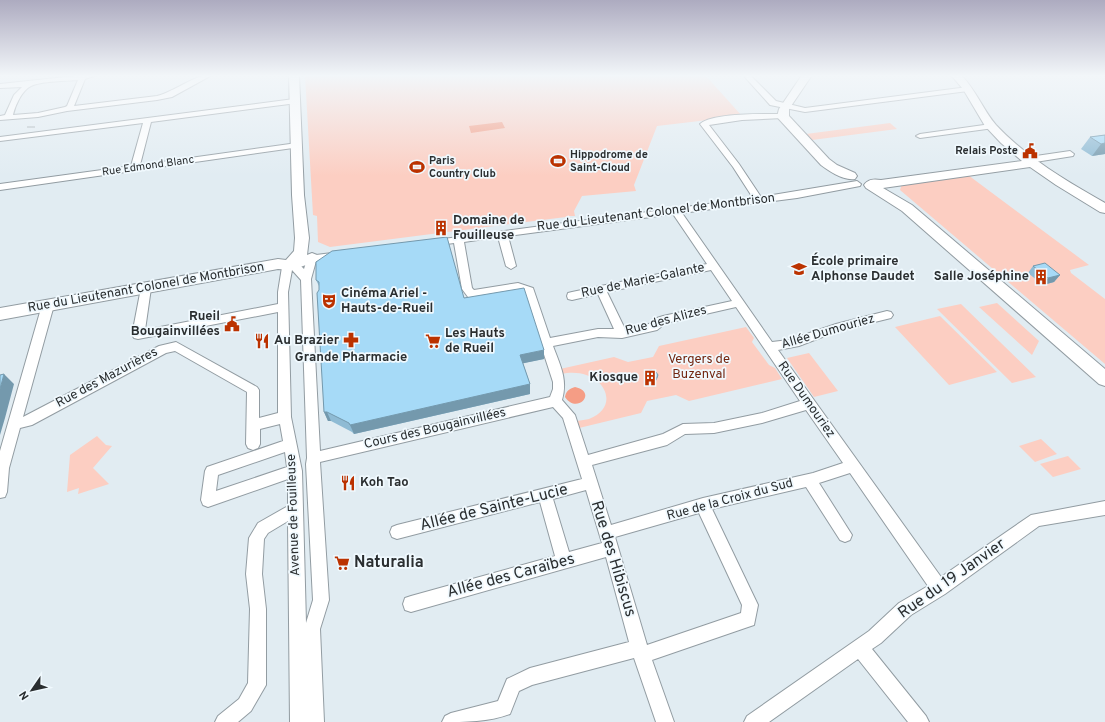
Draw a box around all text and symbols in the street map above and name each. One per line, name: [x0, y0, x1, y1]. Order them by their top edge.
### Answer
public building icon: Relais Poste: [1021, 142, 1039, 160]
place label: Relais Poste: [955, 144, 1018, 158]
place label: Hippodrome de Saint-Cloud: [570, 148, 648, 175]
sports icon: Hippodrome de Saint-Cloud: [549, 152, 567, 170]
street label: Rue Edmond Blanc: [101, 153, 195, 179]
place label: Paris Country Club: [429, 154, 496, 181]
sports icon: Paris Country Club: [408, 158, 426, 176]
street label: Rue du Lieutenant Colonel de Montbrison: [536, 190, 776, 236]
place label: Domaine de Fouilleuse: [453, 213, 525, 244]
building icon: Domaine de Fouilleuse: [432, 219, 450, 237]
place label: École primaire Alphonse Daudet: [811, 252, 915, 285]
street label: Rue du Lieutenant Colonel de Montbrison: [27, 259, 265, 317]
street label: Rue de Marie-Galante: [580, 260, 706, 302]
school or university icon: École primaire Alphonse Daudet: [790, 260, 808, 278]
building icon: Salle Joséphine: [1032, 268, 1050, 286]
place label: Salle Joséphine: [934, 269, 1029, 285]
place label: Cinéma Ariel - Hauts-de-Rueil: [341, 286, 433, 317]
theatre icon: Cinéma Ariel - Hauts-de-Rueil: [320, 292, 338, 310]
street label: Rue des Alizes: [624, 302, 708, 340]
place label: Rueil Bougainvillées: [131, 309, 220, 340]
street label: Allée Dumouriez: [779, 311, 877, 353]
public building icon: Rueil Bougainvillées: [223, 315, 241, 333]
place label: Les Hauts de Rueil: [445, 326, 505, 357]
pharmacy icon: Grande Pharmacie: [342, 331, 360, 349]
restaurant icon: Au Brazier: [253, 332, 271, 350]
supermarket icon: Les Hauts de Rueil: [424, 332, 442, 350]
place label: Au Brazier: [274, 333, 340, 349]
street label: Rue des Mazurières: [53, 344, 161, 412]
place label: Grande Pharmacie: [295, 350, 407, 366]
park label: Vergers de Buzenval: [668, 352, 730, 383]
street label: Rue Dumouriez: [774, 359, 838, 441]
building icon: Kiosque: [641, 369, 659, 387]
place label: Kiosque: [589, 370, 638, 386]
street label: Cours des Bougainvillées: [362, 405, 508, 453]
street label: Avenue de Fouilleuse: [284, 454, 304, 576]
restaurant icon: Koh Tao: [339, 474, 357, 492]
place label: Koh Tao: [360, 475, 409, 491]
street label: Rue de la Croix du Sud: [665, 475, 795, 525]
street label: Allée de Sainte-Lucie: [418, 480, 570, 536]
street label: Rue des Hibiscus: [586, 498, 640, 620]
street label: Rue du 19 Janvier: [895, 535, 1009, 623]
street label: Allée des Caraïbes: [445, 549, 577, 603]
place label: Naturalia: [354, 553, 424, 573]
supermarket icon: Naturalia: [333, 554, 351, 572]
north arrow: [12, 670, 52, 710]
text: N: [17, 688, 33, 702]

